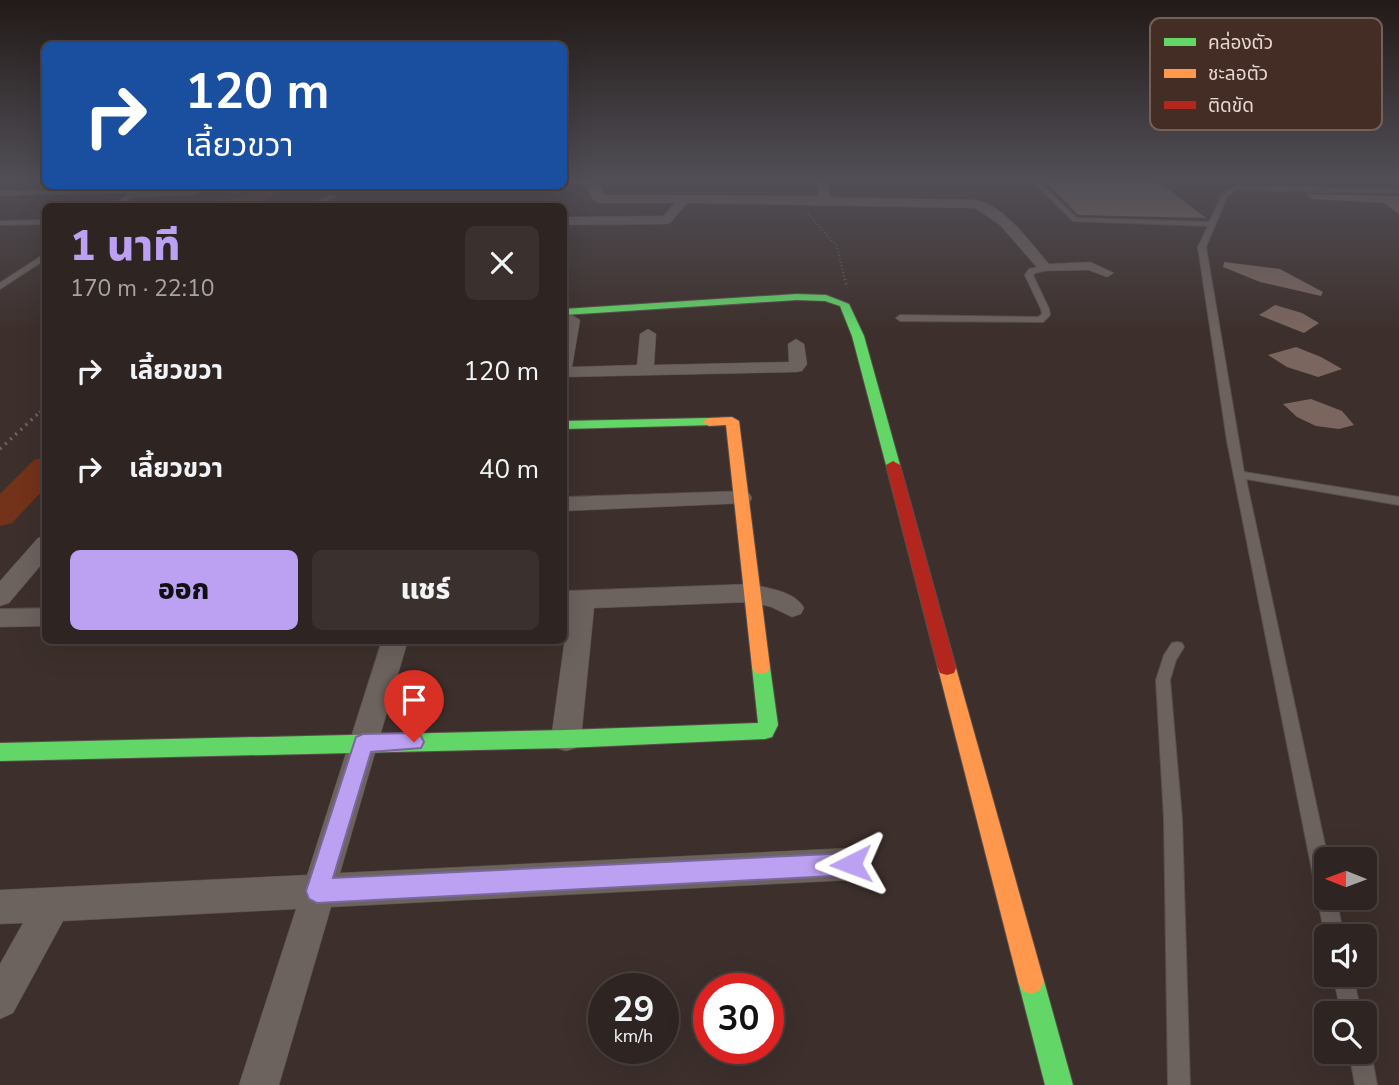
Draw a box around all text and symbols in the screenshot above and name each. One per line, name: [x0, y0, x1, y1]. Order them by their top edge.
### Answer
legend: [1150, 18, 1382, 130]
text: คล่องตัว: [1208, 30, 1273, 56]
text: 120 m: [185, 58, 329, 125]
text: ชะลอตัว: [1208, 61, 1268, 87]
icon: right: [70, 70, 161, 161]
text: ติดขัด: [1208, 93, 1254, 119]
text: เลี้ยวขวา: [185, 124, 293, 167]
text: 1 นาที: [70, 218, 181, 275]
button: close: [465, 226, 539, 300]
text: 170 m · 22:10: [70, 273, 215, 304]
icon: right: [70, 352, 108, 390]
text: เลี้ยวขวา: [129, 353, 223, 388]
text: 120 m: [463, 354, 539, 389]
icon: right: [70, 450, 108, 488]
text: เลี้ยวขวา: [129, 451, 223, 486]
text: 40 m: [479, 452, 539, 487]
button: ออก: [70, 550, 298, 630]
button: แชร์: [312, 550, 539, 630]
pin: [384, 670, 444, 742]
icon: arrive: [395, 681, 433, 719]
position arrow: [814, 827, 888, 901]
north arrow: [1314, 847, 1377, 910]
map controls: [1314, 847, 1377, 1064]
button: sound: [1314, 924, 1377, 987]
speed limit sign: 30: [693, 973, 784, 1064]
text: 29: [612, 986, 655, 1033]
button: search: [1314, 1001, 1377, 1064]
text: km/h: [614, 1024, 653, 1048]

